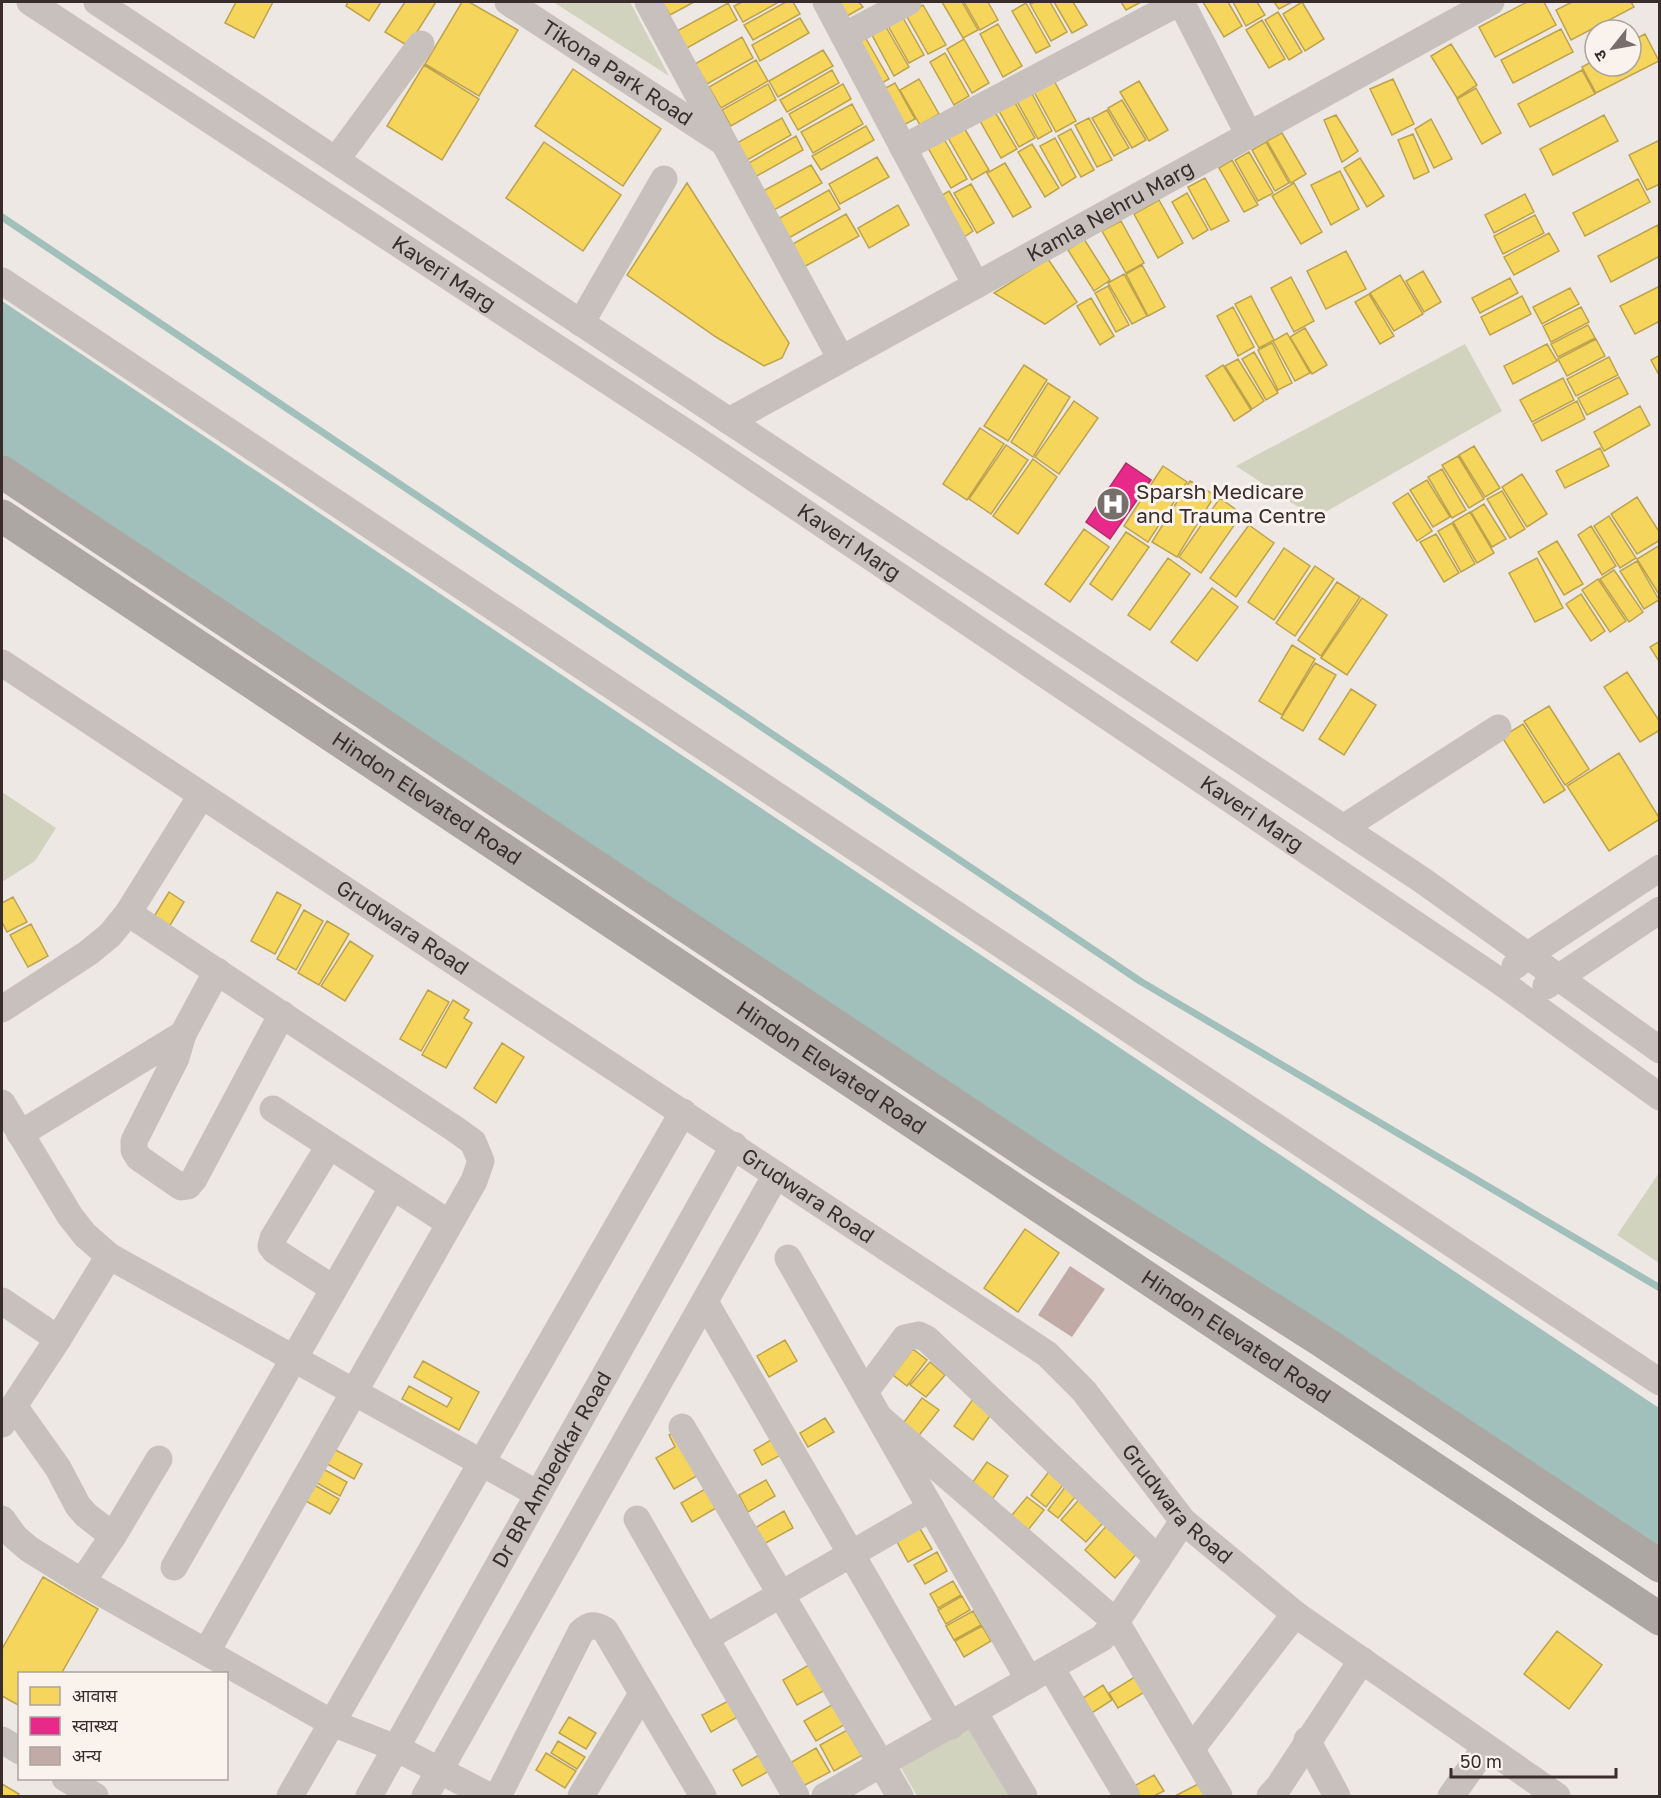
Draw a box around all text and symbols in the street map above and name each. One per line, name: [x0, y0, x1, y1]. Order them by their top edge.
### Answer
street label: Tikona Park Road: [537, 13, 698, 131]
north arrow: [1583, 18, 1643, 78]
text: उ: [1589, 46, 1611, 65]
street label: Kamla Nehru Marg: [1022, 154, 1198, 267]
street label: Kaveri Marg: [387, 229, 501, 316]
place label: Sparsh Medicare and Trauma Centre: [1136, 478, 1326, 528]
hospital icon: Sparsh Medicare and Trauma Centre: [1095, 486, 1131, 522]
street label: Kaveri Marg: [793, 497, 906, 585]
street label: Hindon Elevated Road: [327, 725, 527, 870]
street label: Kaveri Marg: [1196, 769, 1309, 857]
street label: Grudwara Road: [332, 874, 474, 980]
street label: Hindon Elevated Road: [732, 994, 932, 1139]
street label: Grudwara Road: [737, 1142, 880, 1248]
street label: Hindon Elevated Road: [1137, 1264, 1336, 1408]
street label: Dr BR Ambedkar Road: [486, 1367, 616, 1572]
street label: Grudwara Road: [1117, 1438, 1238, 1569]
legend: [18, 1672, 228, 1780]
text: आवास: [72, 1684, 118, 1706]
text: स्वास्थ्य: [72, 1714, 118, 1736]
scale bar: [1451, 1741, 1616, 1779]
text: अन्य: [72, 1744, 102, 1766]
text: 50 m: [1460, 1750, 1502, 1772]

